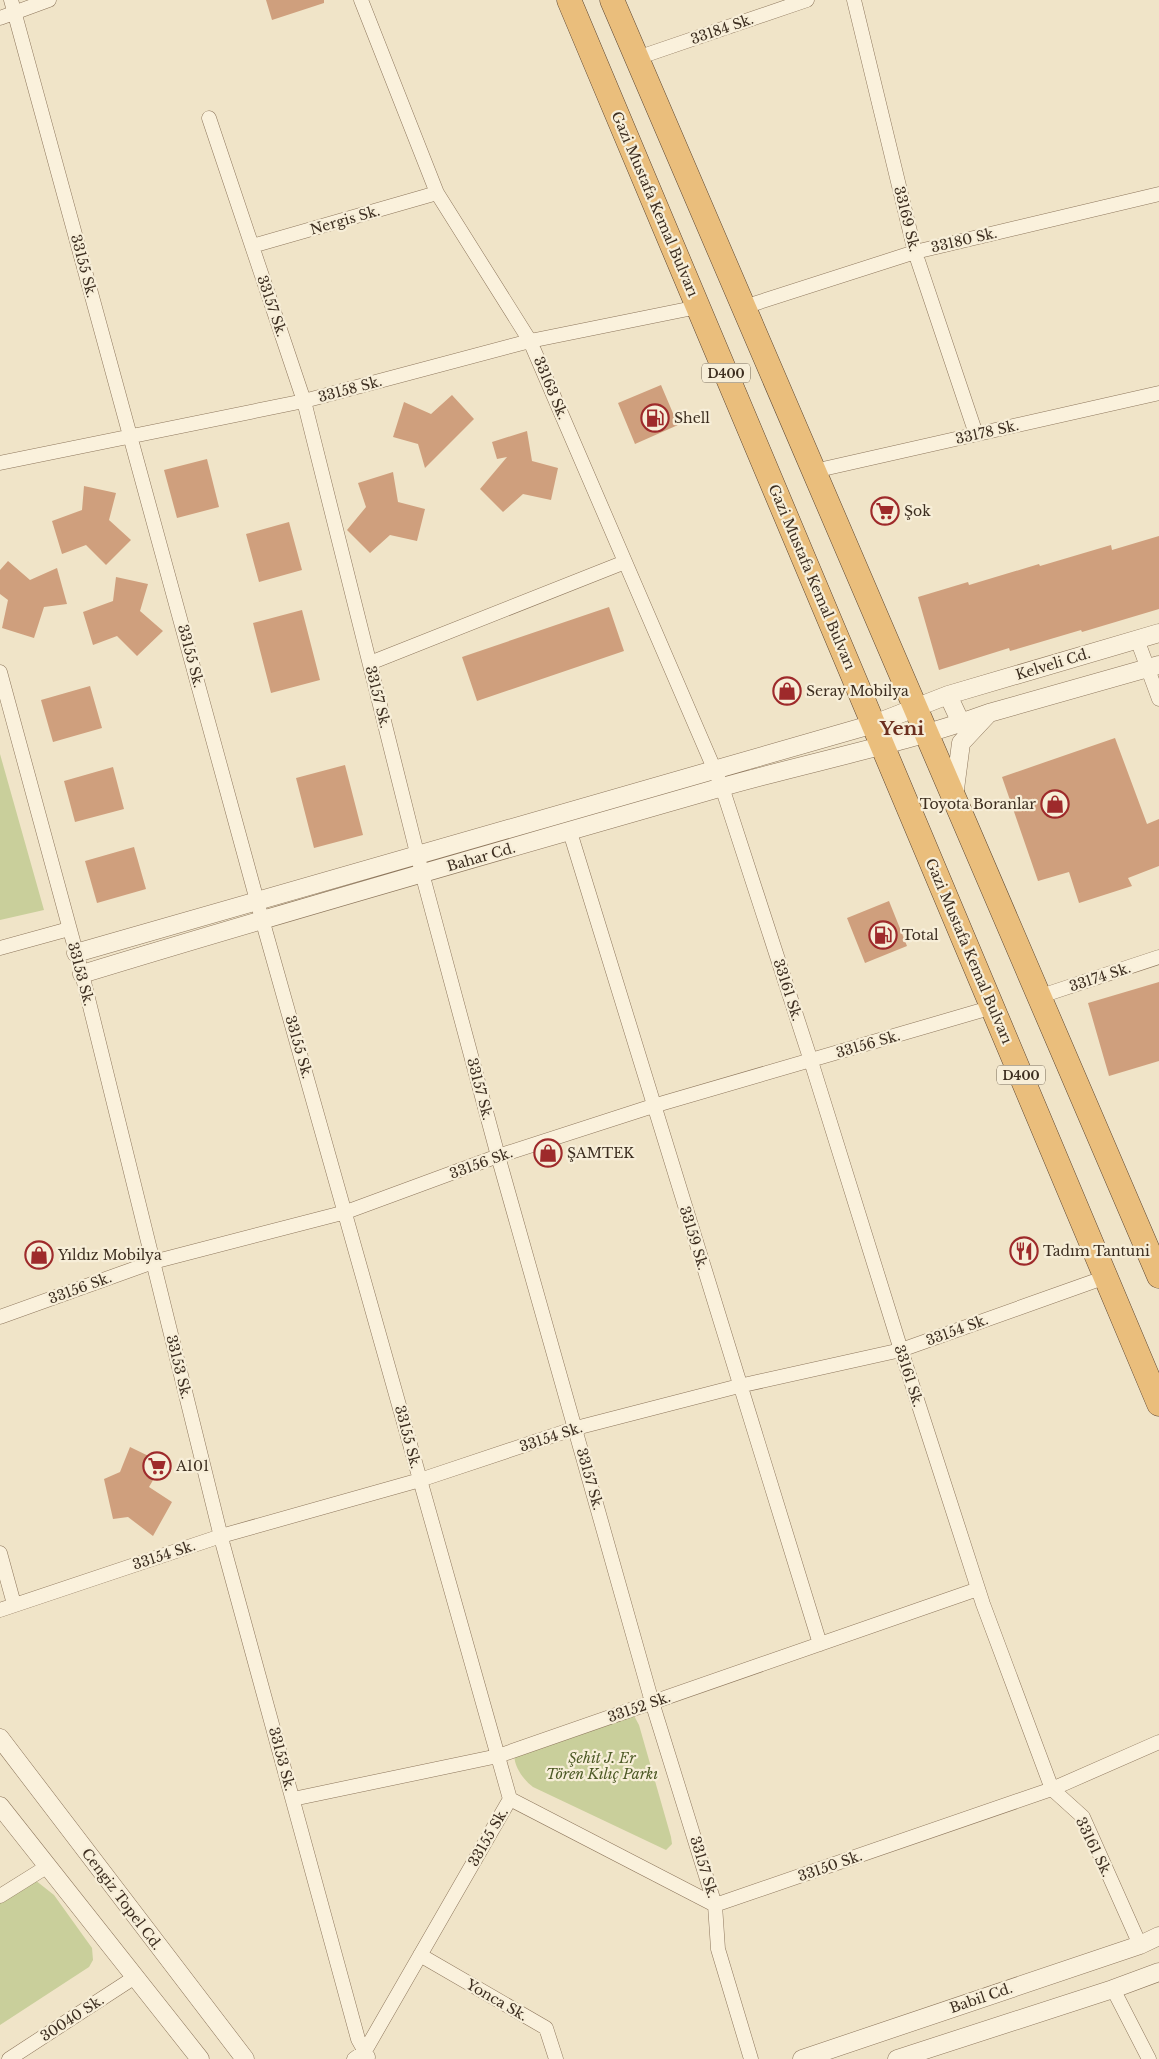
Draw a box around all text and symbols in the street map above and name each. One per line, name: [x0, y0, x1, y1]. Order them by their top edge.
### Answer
street label: 33184 Sk.: [688, 10, 756, 48]
street label: Gazi Mustafa Kemal Bulvarı: [608, 109, 702, 300]
street label: 33169 Sk.: [890, 184, 924, 254]
street label: Nergis Sk.: [308, 201, 382, 239]
street label: 33180 Sk.: [929, 224, 999, 256]
street label: 33155 Sk.: [67, 232, 101, 300]
street label: 33157 Sk.: [253, 273, 291, 339]
street label: 33163 Sk.: [530, 354, 572, 422]
road number: D400: [702, 363, 750, 382]
street label: 33158 Sk.: [316, 372, 384, 406]
fuel station icon: Shell: [640, 403, 670, 433]
place label: Shell: [674, 409, 710, 427]
street label: 33178 Sk.: [954, 416, 1020, 448]
street label: Gazi Mustafa Kemal Bulvarı: [765, 482, 859, 673]
supermarket icon: Şok: [870, 496, 900, 526]
place label: Şok: [904, 502, 931, 520]
street label: 33155 Sk.: [174, 622, 208, 690]
street label: Kelveli Cd.: [1014, 644, 1092, 684]
street label: 33157 Sk.: [362, 664, 394, 730]
shop icon: Seray Mobilya: [772, 676, 802, 706]
place label: Seray Mobilya: [806, 682, 909, 700]
district label: Yeni: [879, 717, 924, 740]
shop icon: Toyota Boranlar: [1040, 789, 1070, 819]
place label: Toyota Boranlar: [920, 795, 1036, 813]
street label: Bahar Cd.: [445, 839, 517, 875]
street label: Gazi Mustafa Kemal Bulvarı: [922, 856, 1016, 1047]
fuel station icon: Total: [868, 920, 898, 950]
place label: Total: [902, 926, 939, 944]
street label: 33153 Sk.: [64, 940, 98, 1008]
street label: 33161 Sk.: [770, 957, 806, 1023]
street label: 33174 Sk.: [1067, 959, 1133, 995]
street label: 33155 Sk.: [281, 1013, 317, 1081]
street label: 33156 Sk.: [834, 1026, 902, 1062]
street label: 33157 Sk.: [463, 1056, 497, 1122]
road number: D400: [997, 1066, 1045, 1084]
shop icon: ŞAMTEK: [533, 1138, 563, 1168]
street label: 33156 Sk.: [447, 1143, 515, 1183]
place label: ŞAMTEK: [567, 1144, 635, 1162]
street label: 33159 Sk.: [676, 1204, 712, 1272]
restaurant icon: Tadım Tantuni: [1009, 1236, 1039, 1266]
shop icon: Yıldız Mobilya: [24, 1240, 54, 1270]
place label: Tadım Tantuni: [1043, 1242, 1150, 1260]
place label: Yıldız Mobilya: [57, 1246, 162, 1264]
street label: 33156 Sk.: [46, 1268, 114, 1308]
street label: 33154 Sk.: [923, 1310, 991, 1350]
street label: 33153 Sk.: [162, 1333, 196, 1401]
street label: 33161 Sk.: [891, 1343, 927, 1409]
street label: 33155 Sk.: [391, 1403, 425, 1471]
street label: 33154 Sk.: [517, 1418, 585, 1456]
street label: 33157 Sk.: [573, 1446, 607, 1512]
supermarket icon: A101: [142, 1451, 172, 1481]
place label: A101: [175, 1457, 209, 1475]
street label: 33154 Sk.: [130, 1536, 198, 1574]
street label: 33152 Sk.: [605, 1688, 673, 1726]
street label: 33153 Sk.: [265, 1725, 299, 1793]
park label: Şehit J. Er Tören Kılıç Parkı: [546, 1749, 658, 1783]
street label: 33155 Sk.: [464, 1804, 512, 1870]
street label: 33161 Sk.: [1072, 1814, 1116, 1880]
street label: 33157 Sk.: [686, 1834, 722, 1900]
street label: Cengiz Topel Cd.: [78, 1845, 166, 1953]
street label: 33150 Sk.: [795, 1847, 865, 1885]
street label: Yonca Sk.: [462, 1975, 531, 2025]
street label: Babil Cd.: [947, 1979, 1015, 2017]
street label: 30040 Sk.: [37, 1991, 107, 2045]

